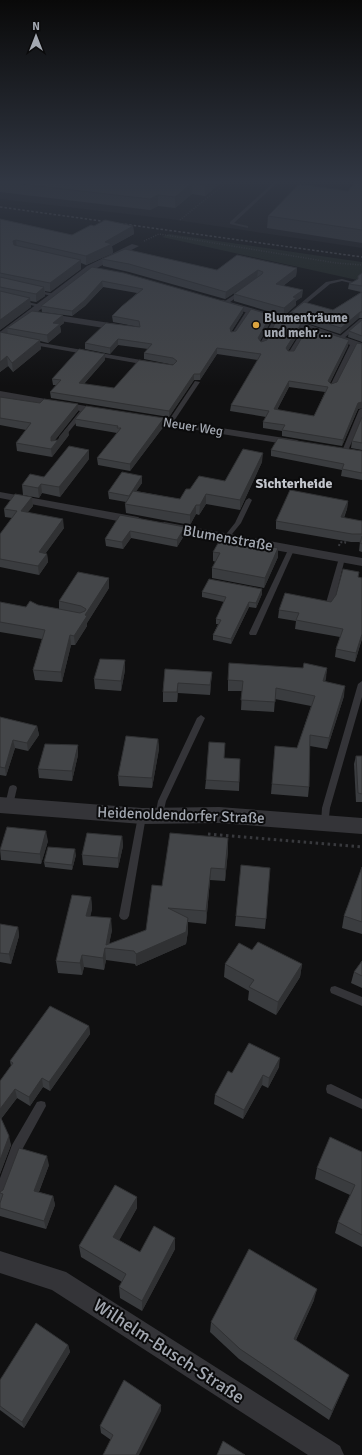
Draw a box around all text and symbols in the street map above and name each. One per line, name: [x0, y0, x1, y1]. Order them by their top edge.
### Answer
north arrow: [16, 16, 56, 56]
text: N: [32, 20, 40, 33]
place label: Blumenträume und mehr ...: [264, 310, 348, 341]
marker: Blumenträume und mehr ...: [251, 320, 261, 330]
street label: Neuer Weg: [162, 414, 224, 440]
district label: Sichterheide: [255, 475, 333, 492]
street label: Blumenstraße: [182, 521, 274, 555]
street label: Heidenoldendorfer Straße: [97, 803, 265, 827]
street label: Wilhelm-Busch-Straße: [89, 1294, 249, 1408]

